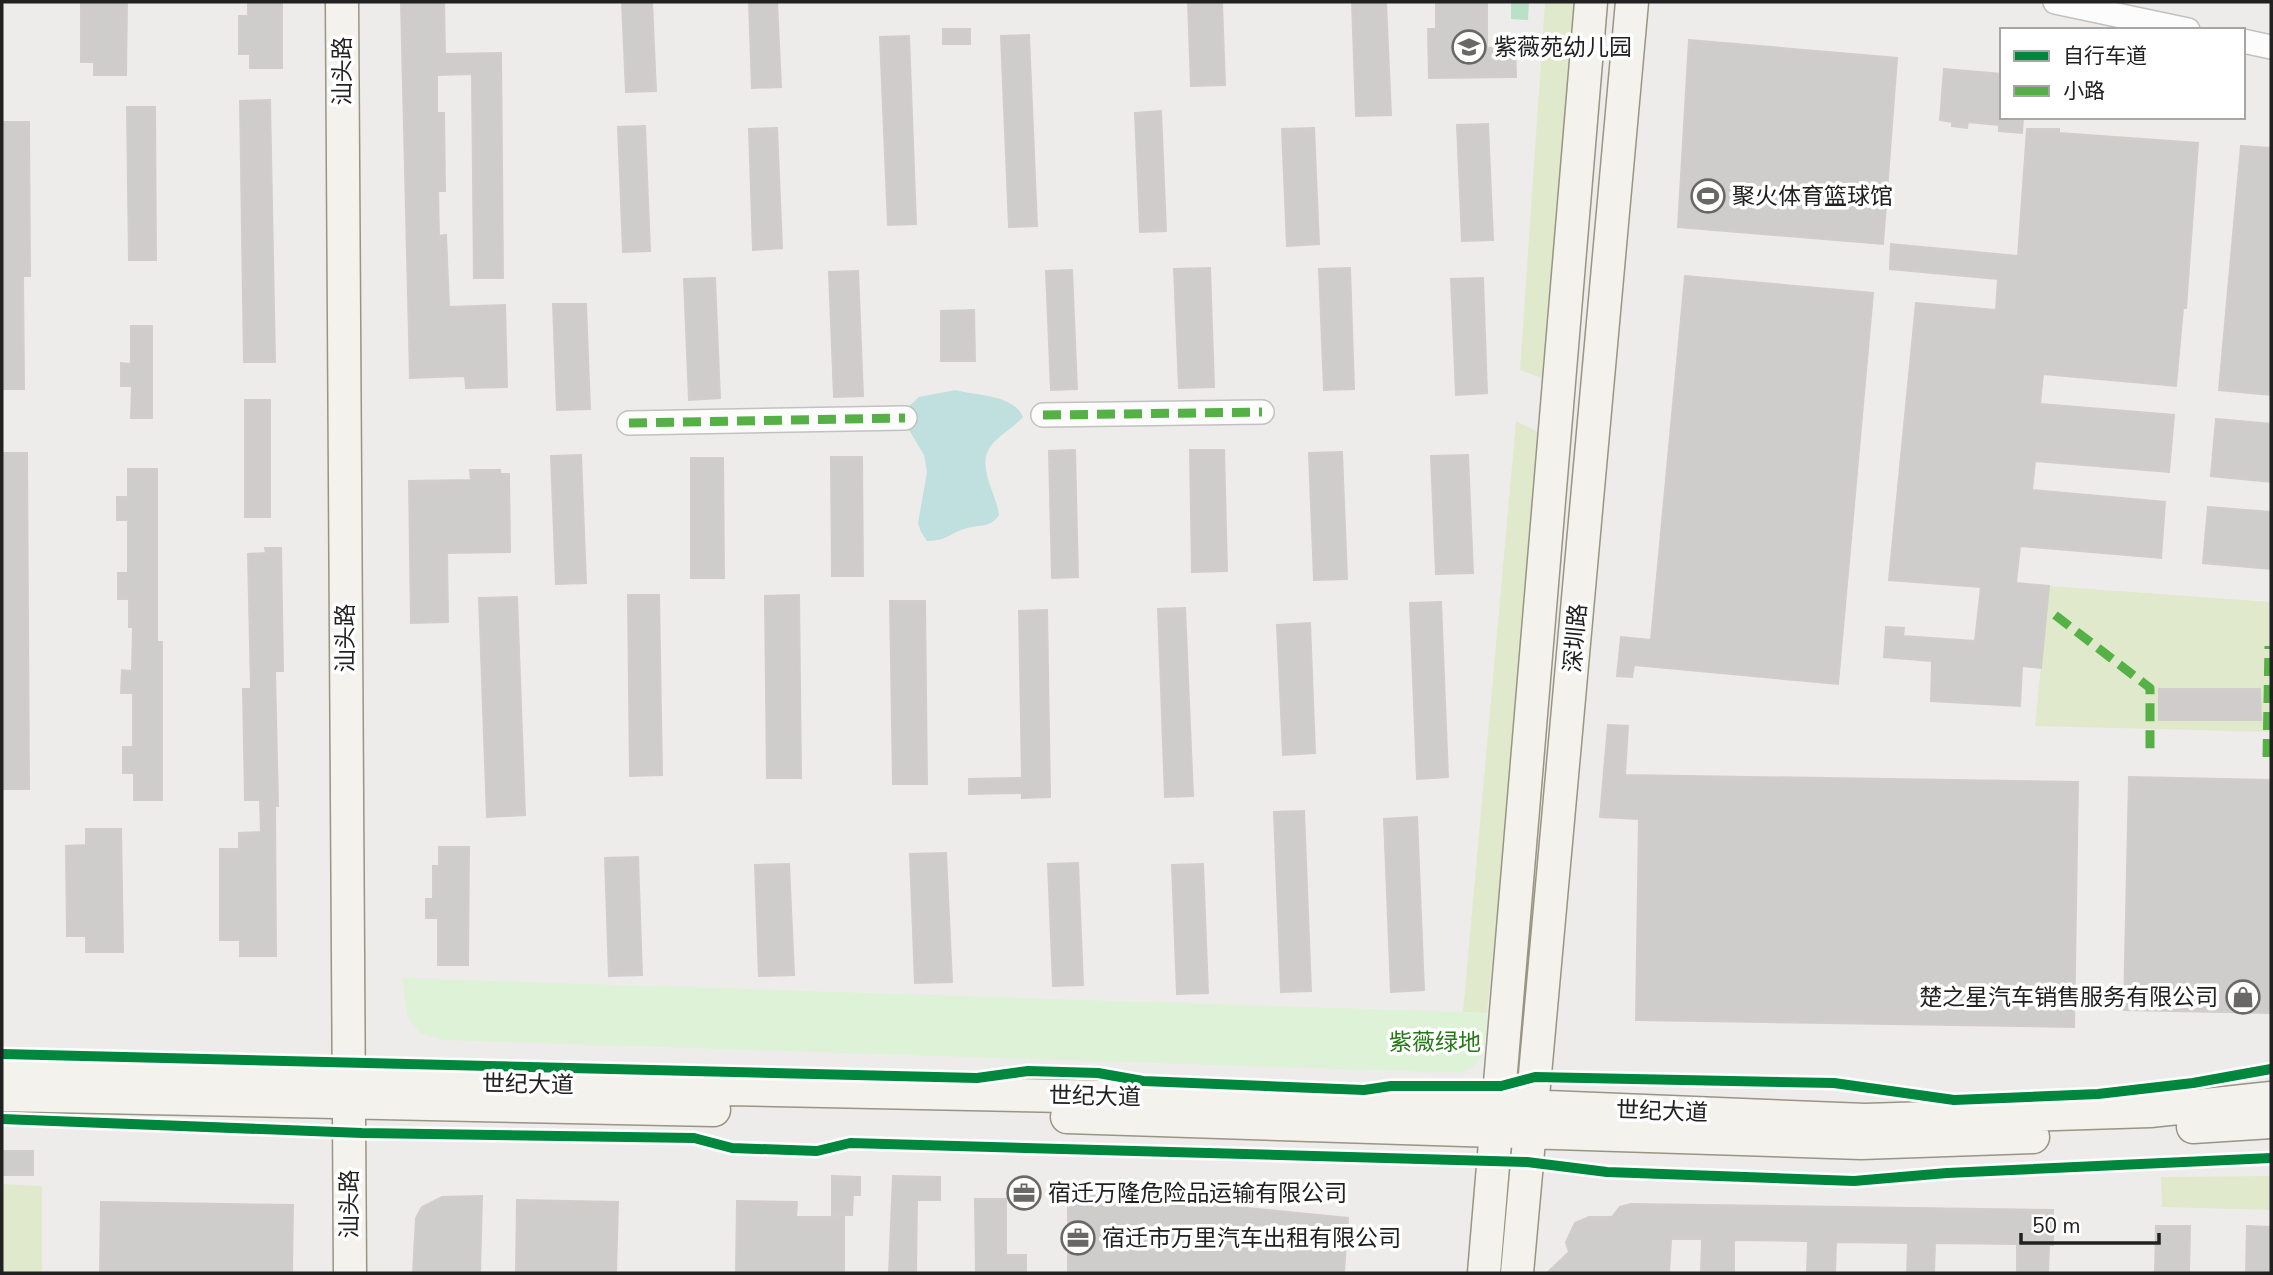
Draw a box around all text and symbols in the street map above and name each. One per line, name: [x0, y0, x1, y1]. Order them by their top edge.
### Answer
school or university icon: 紫薇苑幼儿园: [1450, 28, 1488, 66]
legend: [2000, 28, 2245, 119]
place label: 紫薇苑幼儿园: [1494, 32, 1632, 63]
street label: 汕头路: [327, 37, 358, 106]
text: 自行车道: [2063, 42, 2147, 70]
text: 小路: [2063, 77, 2105, 105]
sports icon: 聚火体育篮球馆: [1689, 177, 1727, 215]
place label: 聚火体育篮球馆: [1732, 181, 1893, 212]
street label: 深圳路: [1557, 602, 1594, 674]
street label: 汕头路: [330, 604, 361, 673]
shop icon: 楚之星汽车销售服务有限公司: [2224, 978, 2262, 1016]
place label: 楚之星汽车销售服务有限公司: [1919, 982, 2218, 1013]
park label: 紫薇绿地: [1389, 1027, 1481, 1058]
street label: 世纪大道: [482, 1068, 574, 1101]
street label: 世纪大道: [1049, 1080, 1141, 1113]
street label: 世纪大道: [1615, 1094, 1708, 1129]
street label: 汕头路: [334, 1170, 365, 1239]
office icon: 宿迁万隆危险品运输有限公司: [1005, 1174, 1043, 1212]
place label: 宿迁万隆危险品运输有限公司: [1048, 1178, 1347, 1209]
scale bar: [2021, 1202, 2159, 1246]
text: 50 m: [2032, 1212, 2081, 1240]
office icon: 宿迁市万里汽车出租有限公司: [1059, 1219, 1097, 1257]
place label: 宿迁市万里汽车出租有限公司: [1102, 1223, 1401, 1254]

